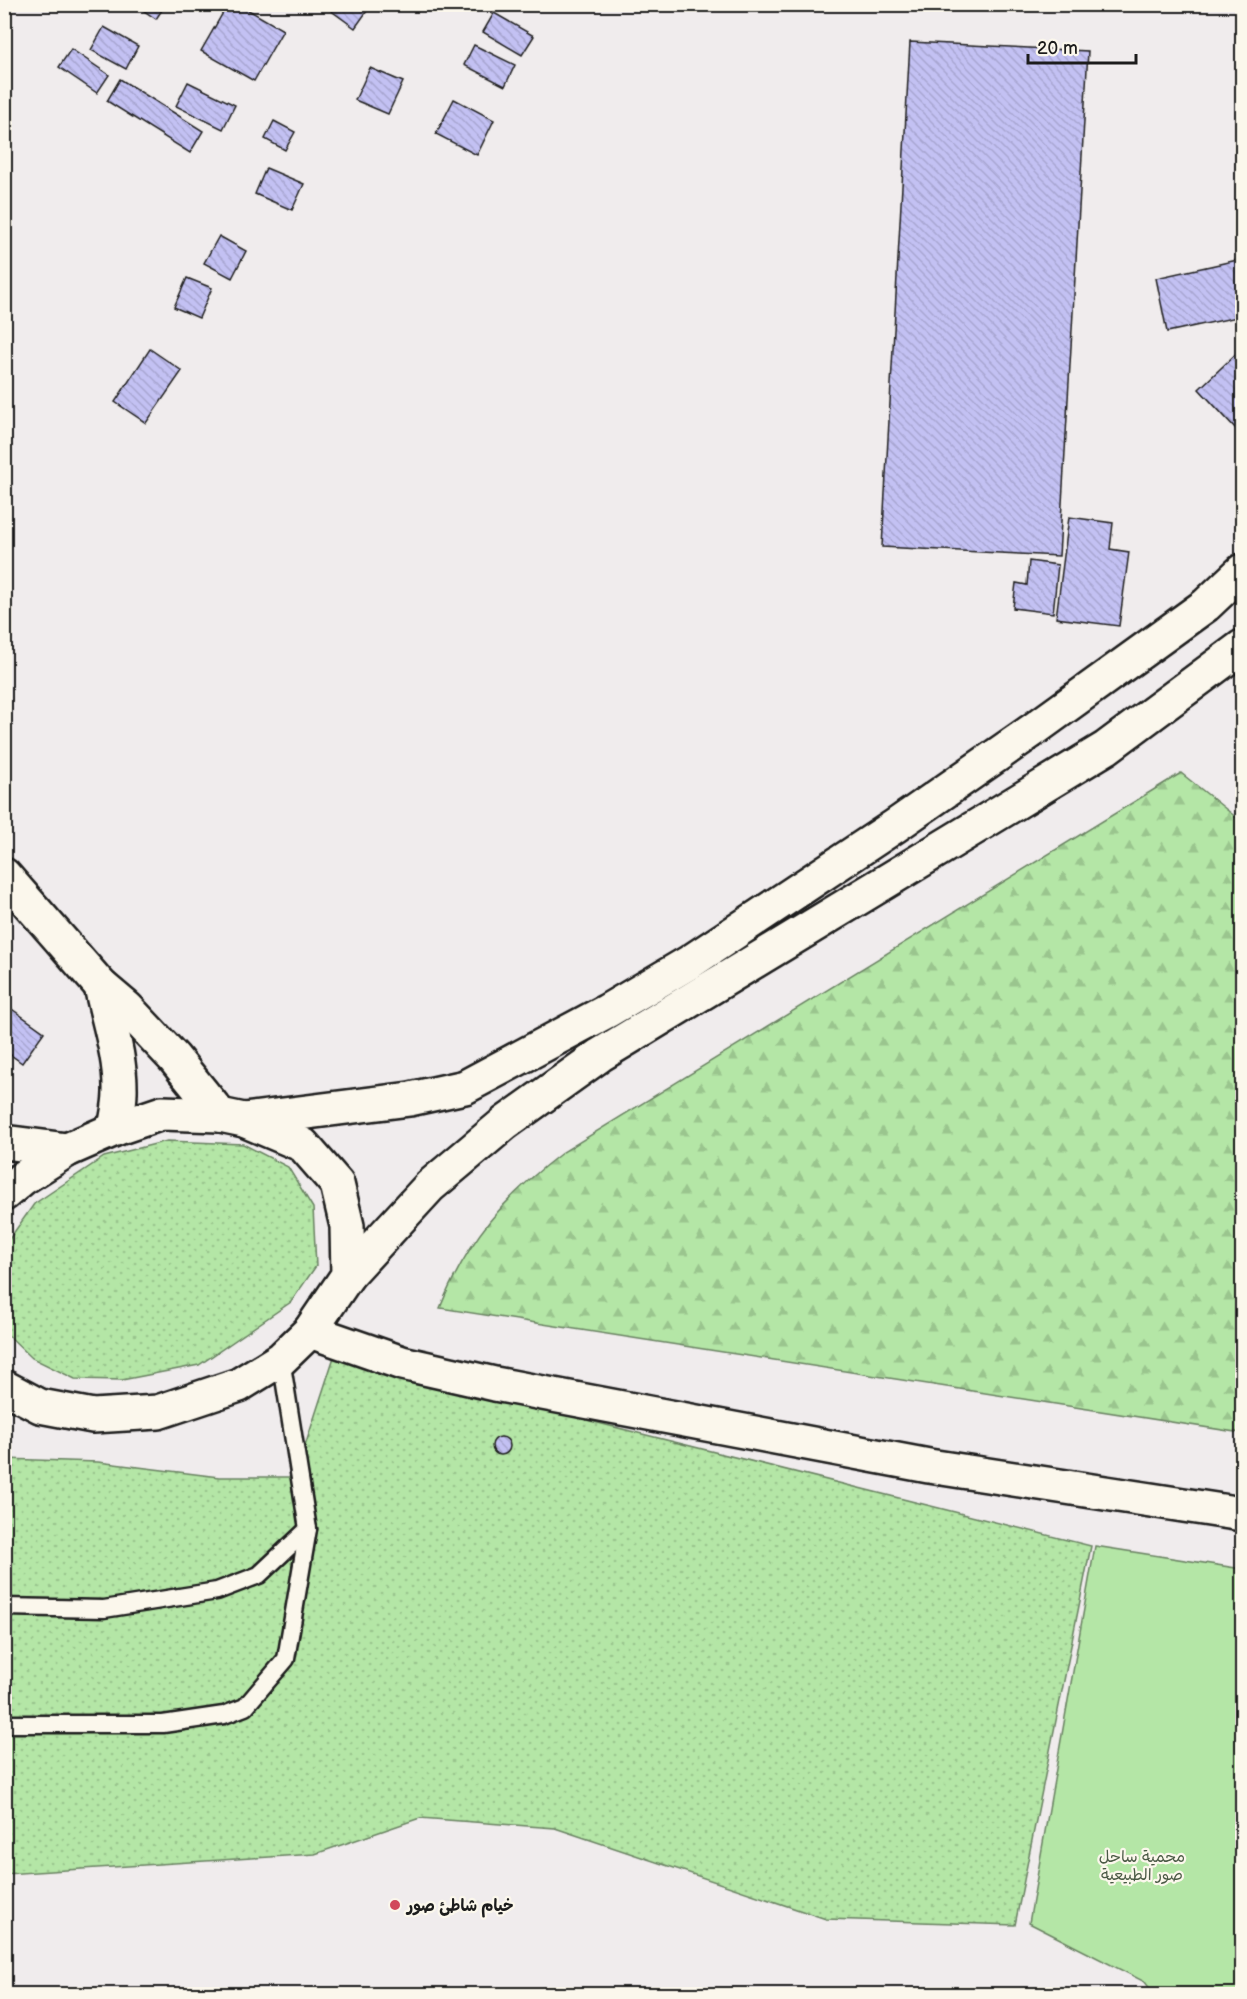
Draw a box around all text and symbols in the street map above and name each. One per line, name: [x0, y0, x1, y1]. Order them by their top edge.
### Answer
scale bar: [1028, 27, 1136, 65]
text: 20 m: [1037, 38, 1078, 59]
park label: محمية ساحل صور الطبيعية: [1099, 1848, 1185, 1885]
place label: خيام شاطئ صور: [405, 1897, 513, 1918]
marker: خيام شاطئ صور: [388, 1898, 402, 1912]

